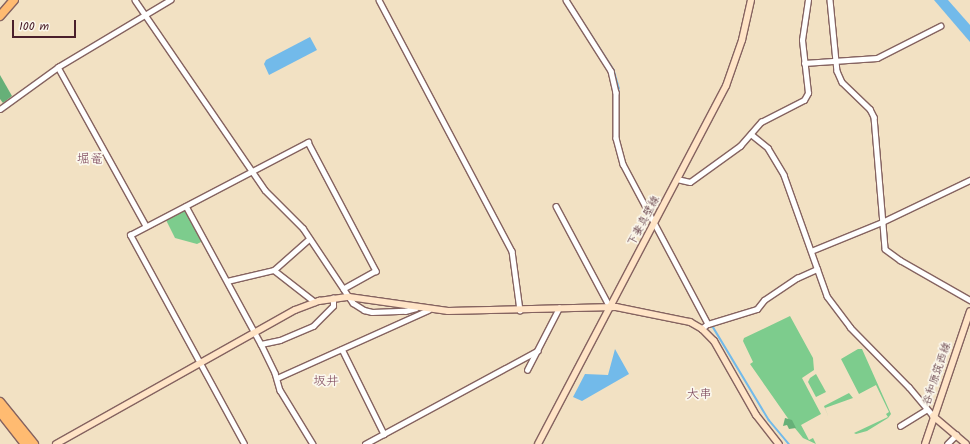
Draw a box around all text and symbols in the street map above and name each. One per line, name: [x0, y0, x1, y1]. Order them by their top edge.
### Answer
scale bar: [14, 12, 78, 38]
text: 100 m: [19, 17, 49, 36]
district label: 堀篭: [77, 152, 103, 168]
street label: 下妻真壁線: [625, 194, 663, 248]
street label: 谷和原筑西線: [920, 341, 954, 407]
district label: 坂井: [313, 374, 339, 390]
district label: 大串: [686, 387, 712, 403]

